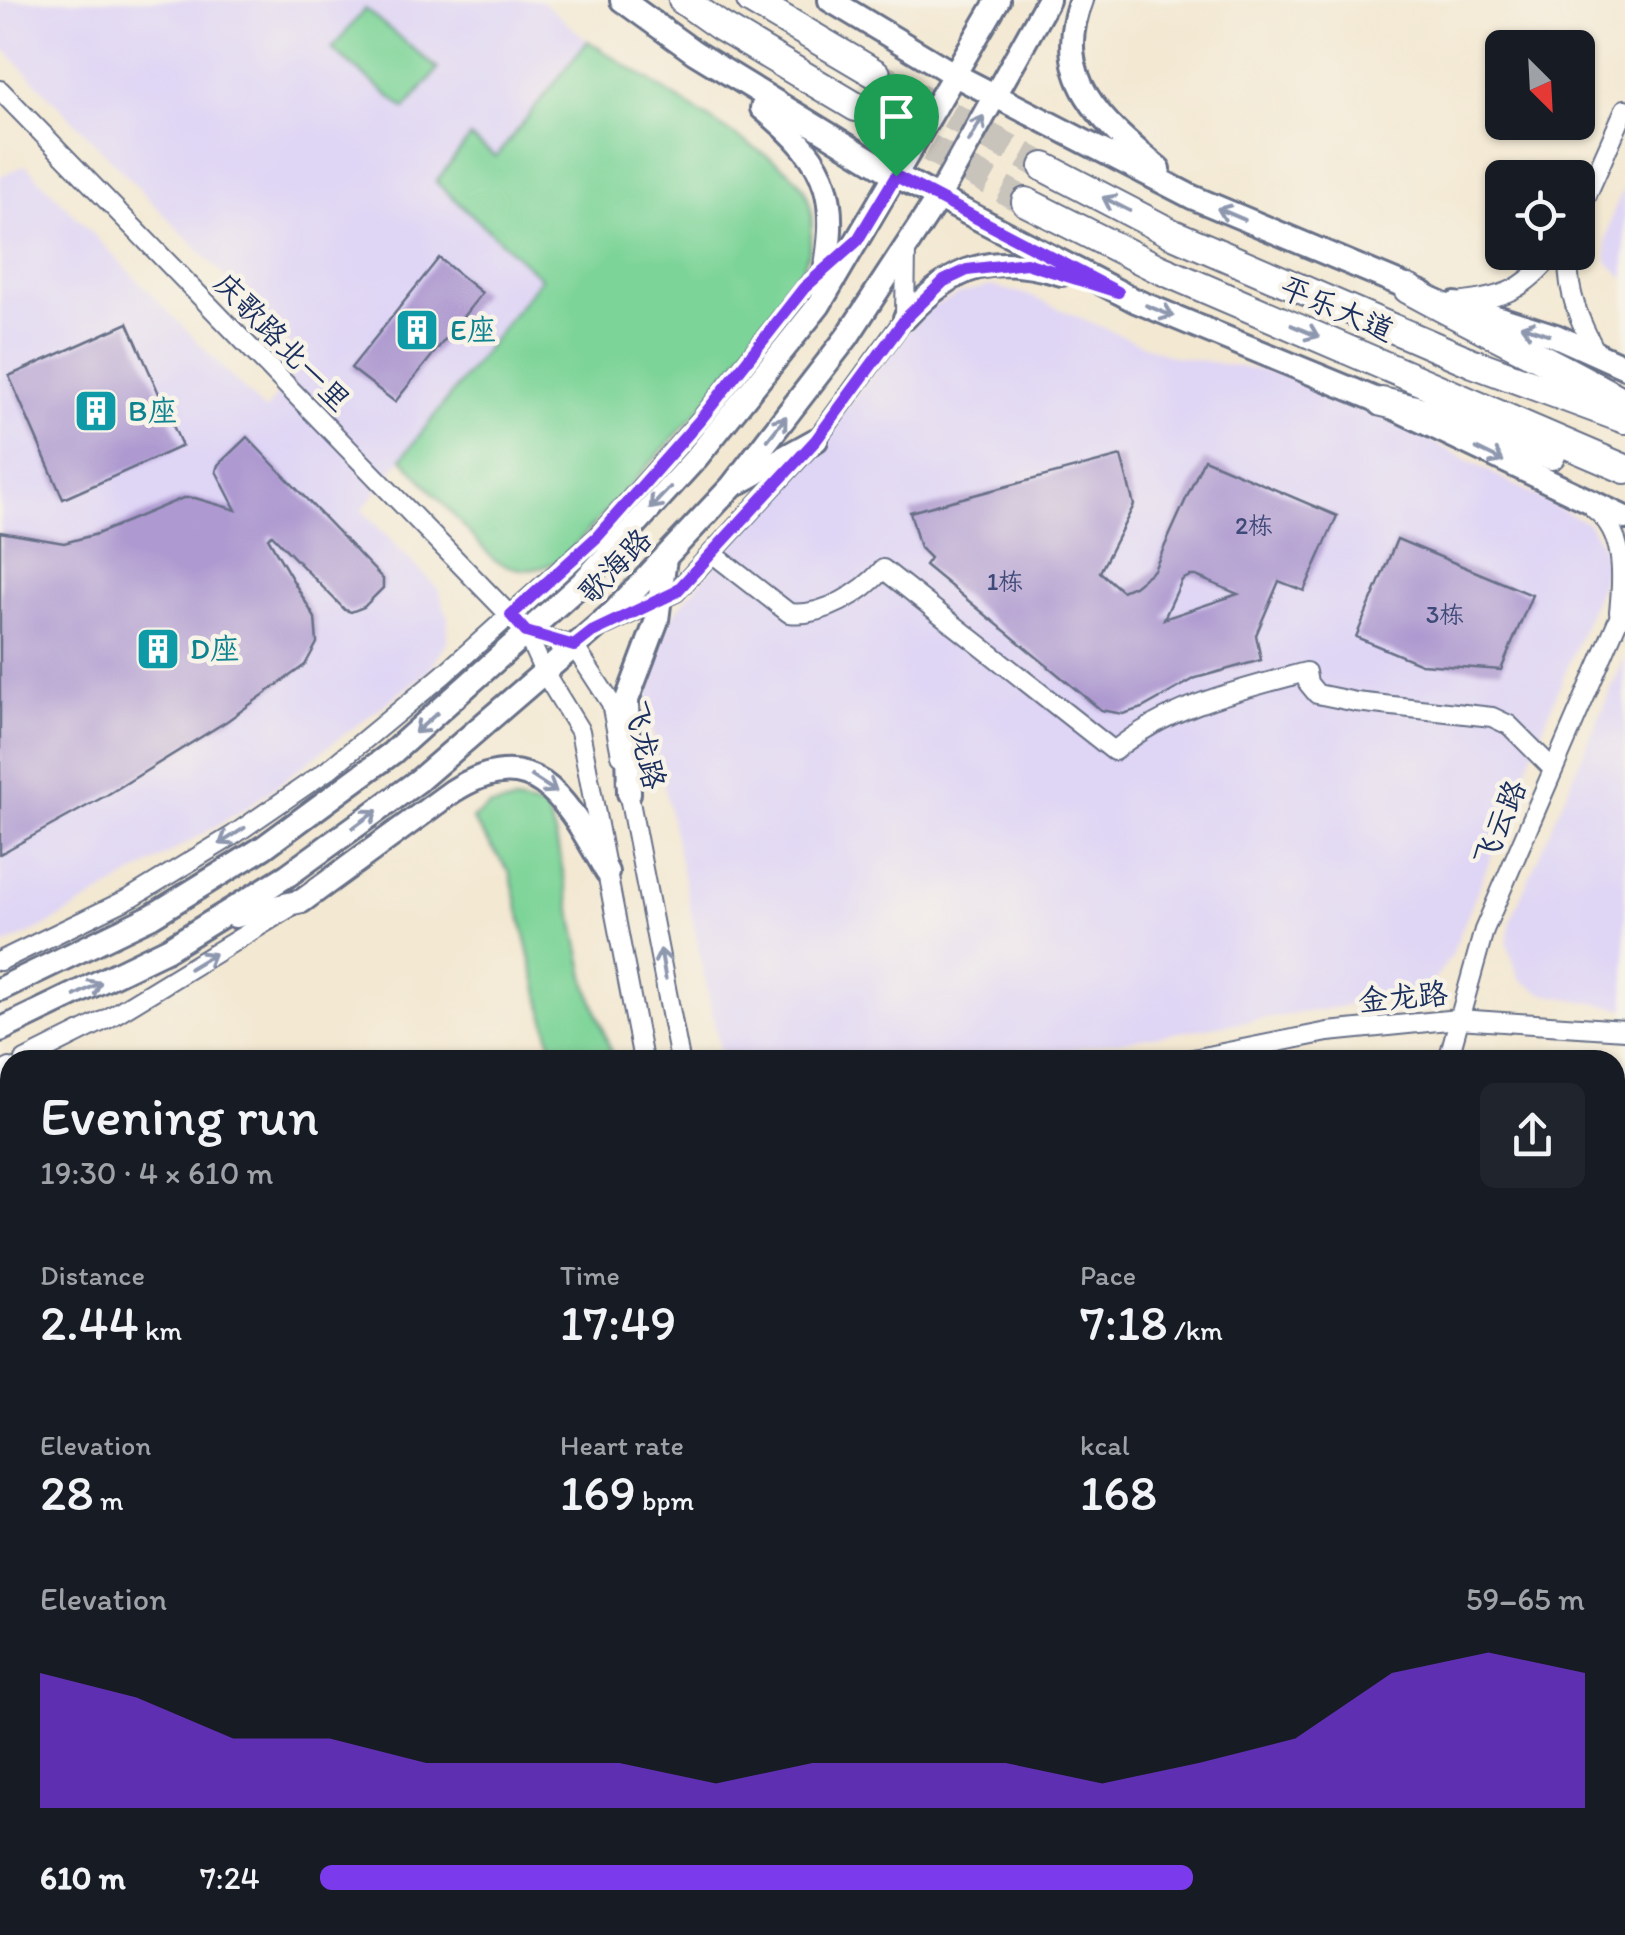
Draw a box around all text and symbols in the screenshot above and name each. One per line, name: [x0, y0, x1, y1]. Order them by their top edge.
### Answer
north arrow: [1485, 30, 1595, 140]
map controls: [1485, 30, 1595, 270]
pin: [854, 74, 939, 177]
icon: arrive: [869, 89, 924, 144]
one-way arrow: [966, 115, 986, 144]
button: locate: [1485, 160, 1595, 270]
one-way arrow: [1102, 194, 1132, 213]
one-way arrow: [1217, 204, 1247, 222]
street label: 庆歌路北一里: [207, 264, 358, 419]
street label: 平乐大道: [1275, 268, 1400, 349]
one-way arrow: [1144, 303, 1175, 321]
building icon: E座: [394, 307, 440, 353]
place label: E座: [450, 311, 497, 348]
one-way arrow: [1520, 319, 1551, 337]
one-way arrow: [1289, 323, 1320, 341]
building icon: B座: [73, 388, 119, 434]
place label: B座: [128, 392, 177, 429]
one-way arrow: [766, 415, 787, 442]
one-way arrow: [1474, 446, 1504, 465]
one-way arrow: [649, 485, 672, 510]
house number: 2栋: [1235, 510, 1273, 540]
street label: 歌海路: [570, 520, 659, 611]
house number: 1栋: [987, 566, 1023, 596]
house number: 3栋: [1426, 599, 1464, 629]
building icon: D座: [135, 626, 181, 672]
place label: D座: [190, 630, 240, 667]
street label: 飞龙路: [617, 697, 674, 793]
one-way arrow: [414, 711, 439, 734]
one-way arrow: [529, 774, 557, 794]
street label: 飞云路: [1465, 774, 1534, 871]
one-way arrow: [351, 809, 378, 830]
one-way arrow: [218, 826, 246, 847]
one-way arrow: [653, 948, 672, 981]
one-way arrow: [187, 951, 216, 971]
street label: 金龙路: [1357, 974, 1449, 1019]
one-way arrow: [73, 979, 103, 998]
text: Evening run: [40, 1083, 319, 1149]
button: share: [1480, 1083, 1585, 1188]
text: 19:30 · 4 × 610 m: [40, 1154, 274, 1192]
text: Distance: [40, 1258, 145, 1292]
text: Time: [560, 1258, 620, 1292]
text: Pace: [1080, 1258, 1136, 1292]
text: 2.44: [40, 1292, 139, 1353]
text: 17:49: [560, 1292, 676, 1353]
text: 7:18: [1080, 1292, 1168, 1353]
text: km: [139, 1313, 182, 1347]
text: /km: [1168, 1313, 1223, 1347]
text: Elevation: [40, 1428, 151, 1462]
text: Heart rate: [560, 1428, 684, 1462]
text: kcal: [1080, 1428, 1130, 1462]
text: 28: [40, 1462, 94, 1523]
text: 169: [560, 1462, 636, 1523]
text: 168: [1080, 1462, 1157, 1523]
text: m: [94, 1483, 124, 1517]
text: bpm: [636, 1483, 694, 1517]
text: Elevation: [40, 1580, 167, 1618]
text: 59–65 m: [1466, 1580, 1585, 1618]
text: 610 m: [40, 1859, 126, 1897]
text: 7:24: [200, 1859, 260, 1897]

